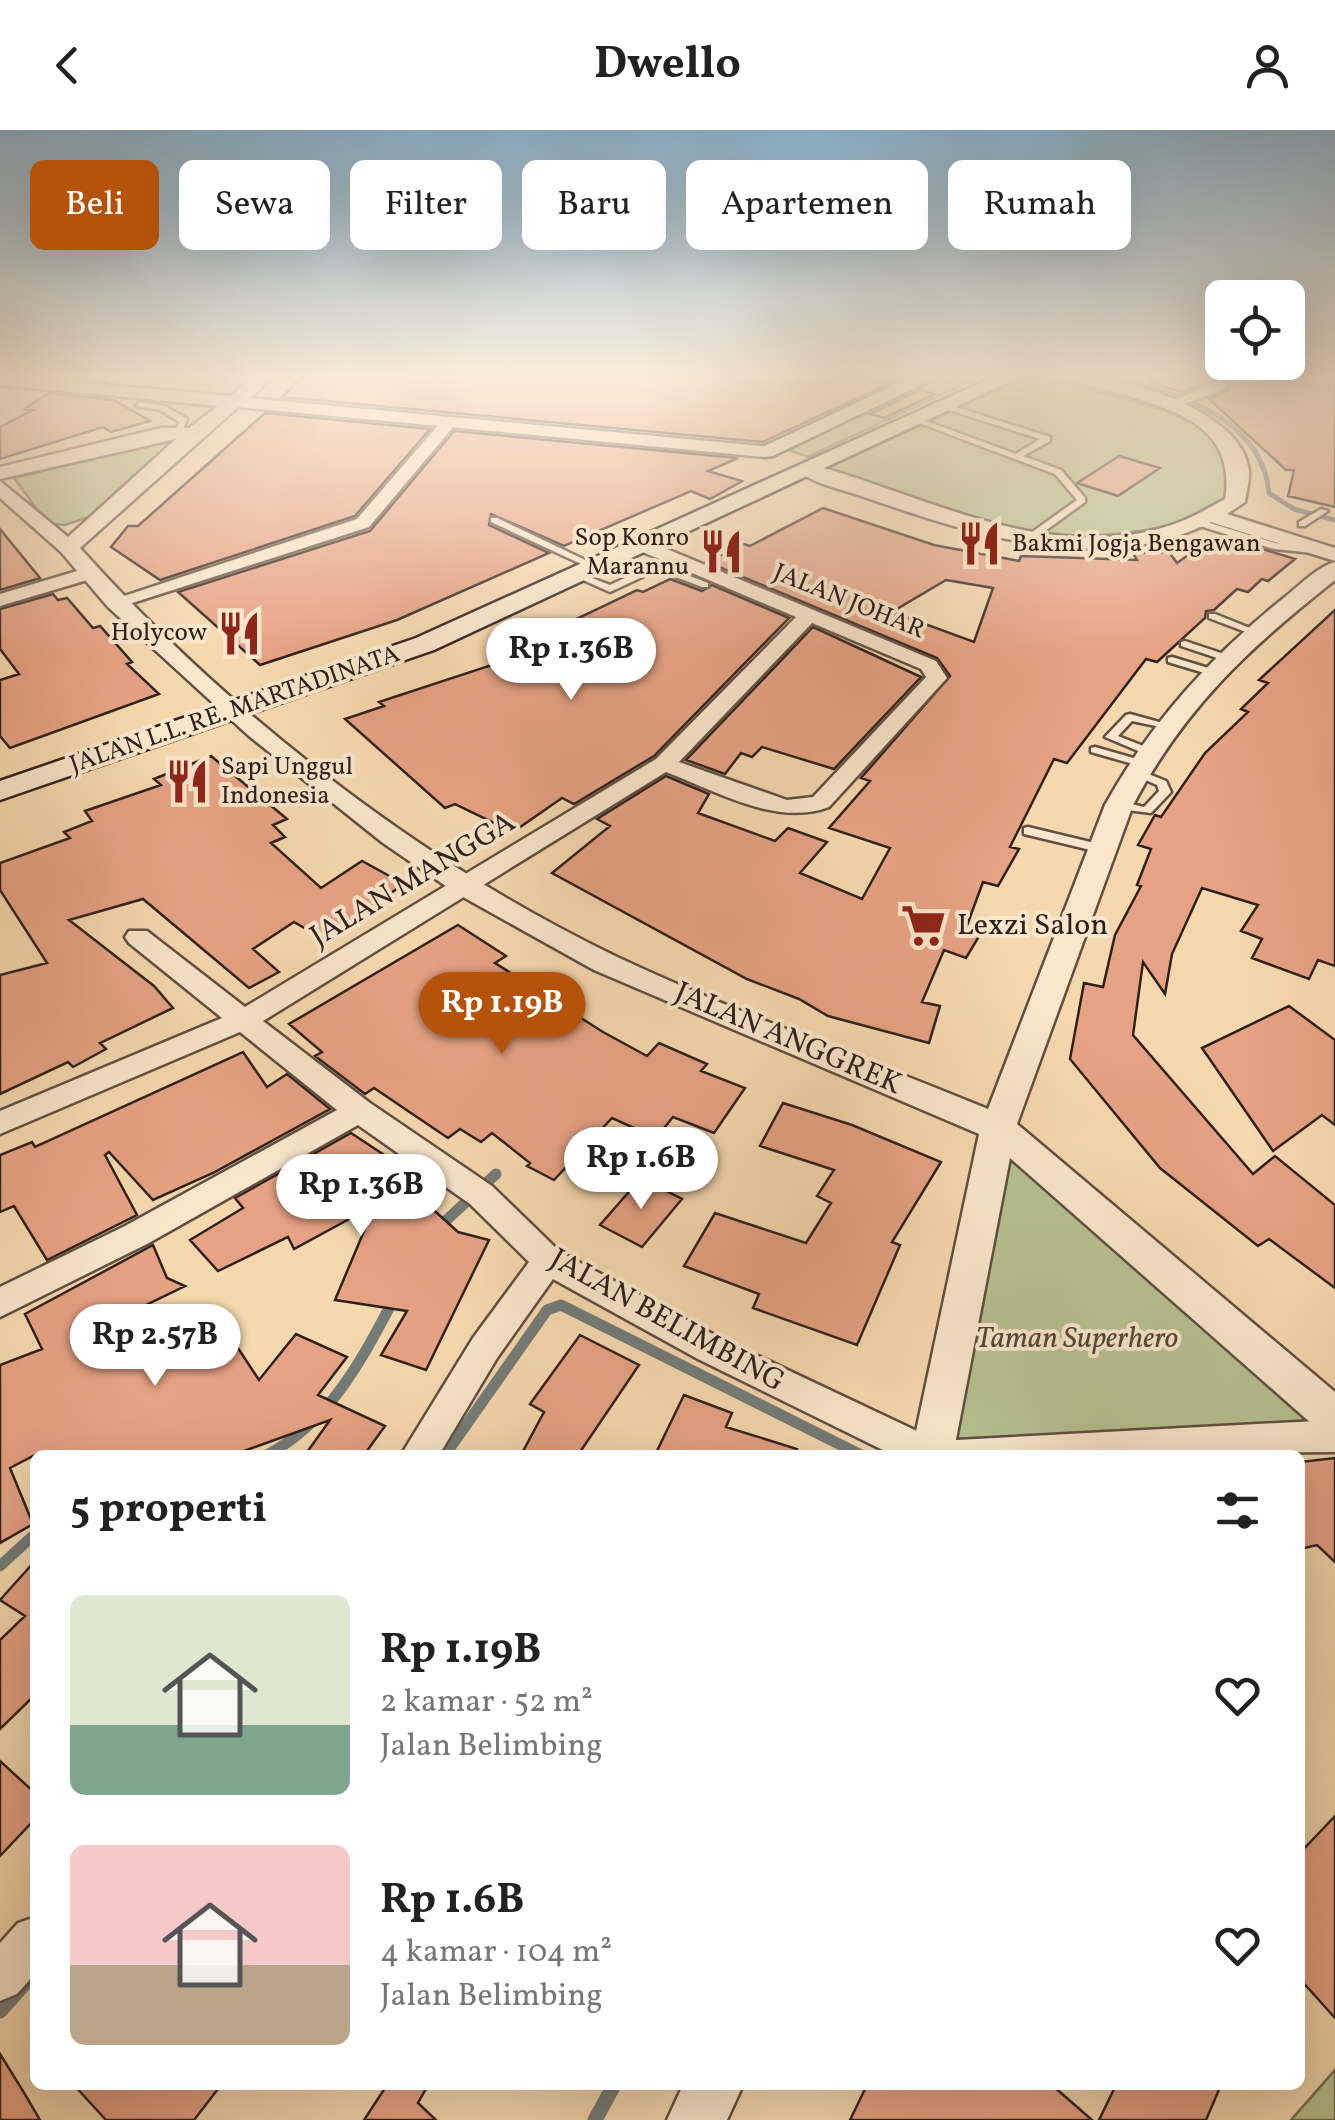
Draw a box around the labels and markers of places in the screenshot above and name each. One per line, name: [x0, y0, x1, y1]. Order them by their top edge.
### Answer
restaurant icon: Bakmi Jogja Bengawan: [955, 520, 1003, 568]
place label: Sop Konro Marannu: [575, 521, 689, 585]
place label: Bakmi Jogja Bengawan: [1012, 527, 1261, 562]
restaurant icon: Sop Konro Marannu: [698, 528, 746, 576]
restaurant icon: Holycow: [216, 609, 264, 657]
place label: Holycow: [111, 616, 207, 651]
pin: Rp 1.36B: [468, 618, 674, 703]
place label: Sapi Unggul Indonesia: [221, 750, 353, 814]
restaurant icon: Sapi Unggul Indonesia: [164, 757, 212, 805]
supermarket icon: Lexzi Salon: [900, 902, 948, 950]
place label: Lexzi Salon: [957, 905, 1108, 947]
pin: Rp 1.19B: [399, 972, 605, 1057]
pin: Rp 1.6B: [549, 1127, 733, 1212]
pin: Rp 1.36B: [258, 1154, 464, 1239]
pin: Rp 2.57B: [52, 1304, 258, 1389]

